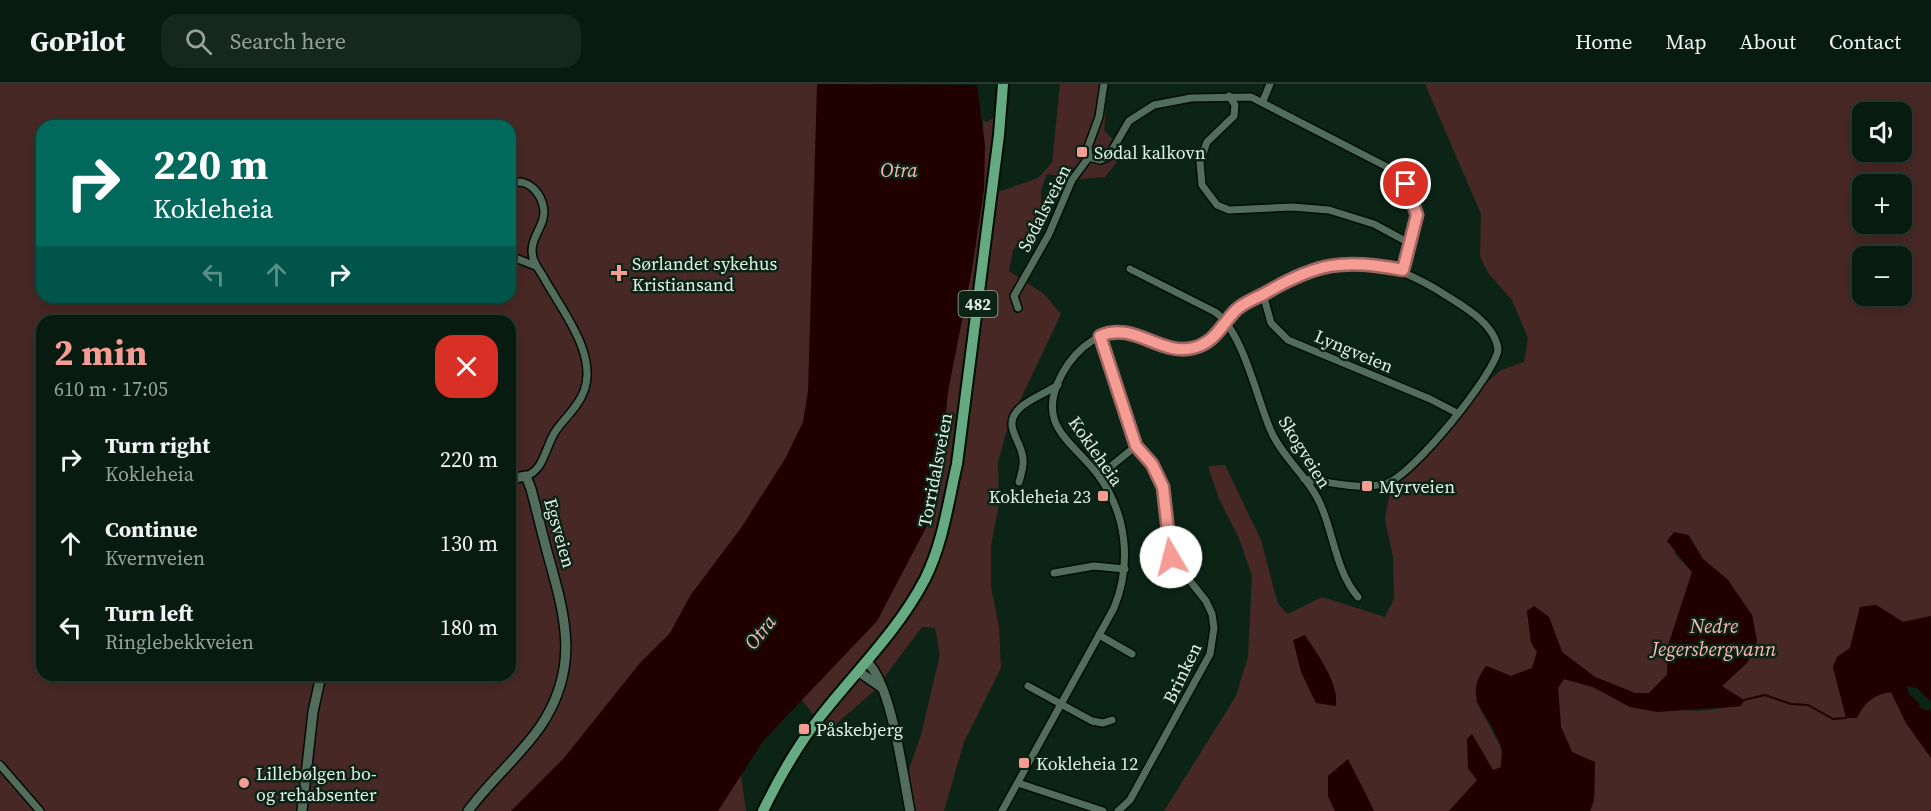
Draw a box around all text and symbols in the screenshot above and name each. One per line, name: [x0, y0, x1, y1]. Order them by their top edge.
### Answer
search box: [161, 14, 581, 68]
text: GoPilot: [30, 22, 125, 60]
icon: search: [182, 25, 215, 58]
text: Search here: [230, 26, 346, 56]
text: Home: [1575, 27, 1633, 56]
text: Map: [1666, 27, 1707, 56]
text: About: [1740, 27, 1796, 56]
text: Contact: [1829, 27, 1901, 56]
map controls: [1852, 102, 1912, 306]
button: sound: [1852, 102, 1912, 162]
text: 220 m: [153, 135, 268, 193]
place label: Sødal kalkovn: [1094, 140, 1206, 165]
icon: right: [54, 144, 132, 222]
marker: Sødal kalkovn: [1075, 145, 1089, 159]
water label: Otra: [880, 156, 918, 184]
pin: [1380, 158, 1431, 209]
street label: Sødalsveien: [1011, 160, 1077, 256]
icon: arrive: [1389, 167, 1422, 200]
button: +: [1852, 174, 1912, 234]
text: Kokleheia: [153, 190, 273, 227]
button: −: [1852, 246, 1912, 306]
place label: Sørlandet sykehus Kristiansand: [632, 251, 777, 297]
icon: left: [197, 258, 230, 291]
icon: ahead: [260, 258, 293, 291]
icon: right: [323, 258, 356, 291]
marker: Sørlandet sykehus Kristiansand: [610, 264, 628, 282]
road number: 482: [958, 291, 998, 317]
street label: Lyngveien: [1311, 323, 1397, 379]
text: 2 min: [54, 328, 147, 377]
button: close: [435, 335, 498, 398]
text: 610 m · 17:05: [54, 375, 168, 403]
street label: Torridalsveien: [912, 411, 958, 529]
street label: Kokleheia: [1063, 411, 1130, 492]
street label: Skogveien: [1273, 411, 1337, 493]
text: Turn right: [105, 430, 210, 460]
icon: right: [54, 443, 87, 476]
text: 220 m: [440, 444, 498, 474]
text: Kokleheia: [105, 460, 194, 488]
place label: Myrveien: [1379, 474, 1455, 499]
marker: Myrveien: [1360, 479, 1374, 493]
place label: Kokleheia 23: [989, 484, 1091, 509]
marker: Kokleheia 23: [1096, 489, 1110, 503]
street label: Egsveien: [538, 495, 582, 571]
text: Continue: [105, 514, 198, 544]
position arrow: [1139, 525, 1203, 589]
icon: ahead: [54, 527, 87, 560]
text: 130 m: [440, 528, 498, 558]
text: Kvernveien: [105, 544, 205, 572]
text: Turn left: [105, 598, 193, 628]
water label: Otra: [737, 608, 783, 655]
icon: left: [54, 611, 87, 644]
text: 180 m: [440, 612, 498, 642]
water label: Nedre Jegersbergvann: [1649, 612, 1777, 663]
text: Ringlebekkveien: [105, 628, 254, 656]
street label: Brinken: [1157, 638, 1207, 708]
place label: Påskebjerg: [816, 717, 903, 742]
marker: Påskebjerg: [797, 722, 811, 736]
place label: Kokleheia 12: [1036, 751, 1138, 776]
marker: Kokleheia 12: [1017, 756, 1031, 770]
place label: Lillebølgen bo- og rehabsenter: [256, 761, 377, 807]
marker: Lillebølgen bo- og rehabsenter: [237, 776, 251, 790]

